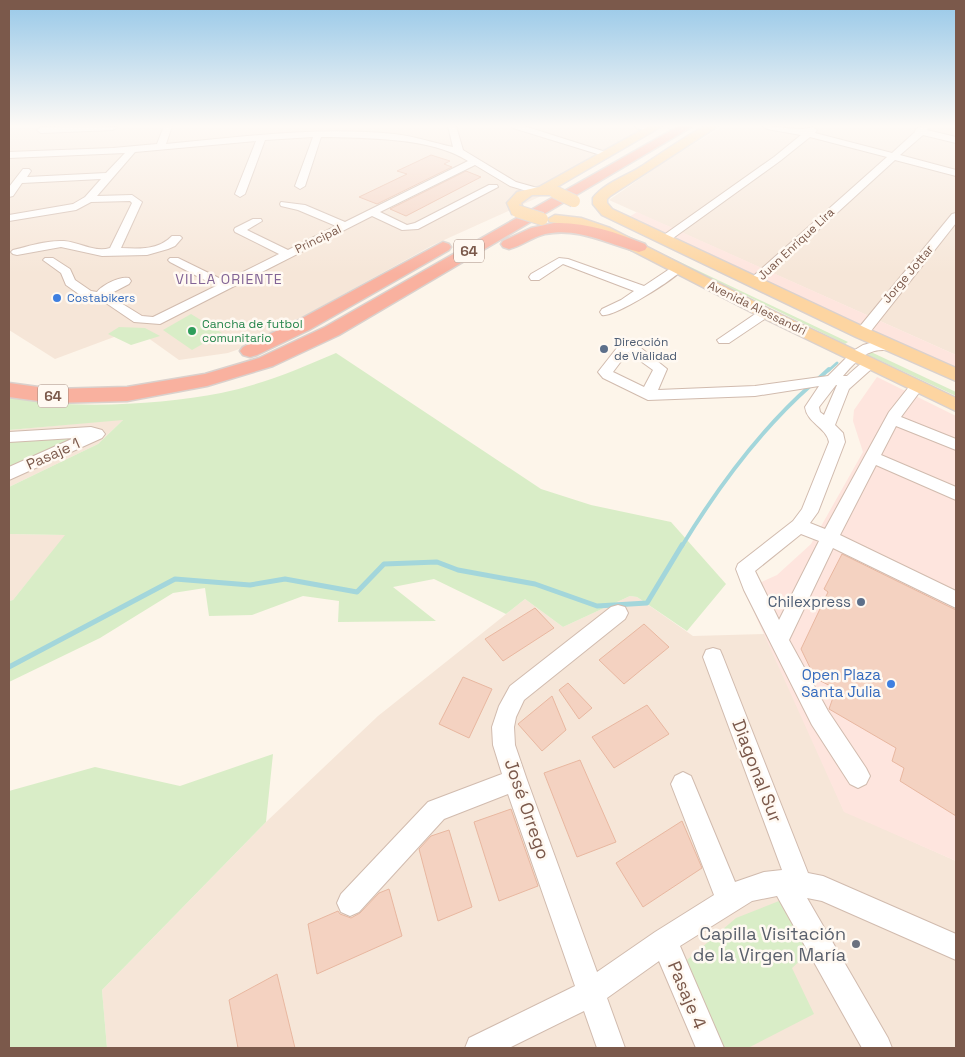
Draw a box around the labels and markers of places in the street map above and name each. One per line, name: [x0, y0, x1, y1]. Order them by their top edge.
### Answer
place label: Costabikers: [67, 290, 135, 306]
marker: Costabikers: [51, 292, 63, 304]
place label: Cancha de futbol comunitario: [202, 316, 303, 346]
marker: Cancha de futbol comunitario: [186, 325, 198, 337]
place label: Dirección de Vialidad: [614, 334, 677, 364]
marker: Dirección de Vialidad: [598, 343, 610, 355]
place label: Chilexpress: [768, 592, 851, 611]
marker: Chilexpress: [855, 596, 867, 608]
place label: Open Plaza Santa Julia: [801, 665, 881, 701]
marker: Open Plaza Santa Julia: [885, 678, 897, 690]
place label: Capilla Visitación de la Virgen María: [693, 922, 846, 966]
marker: Capilla Visitación de la Virgen María: [850, 938, 862, 950]

